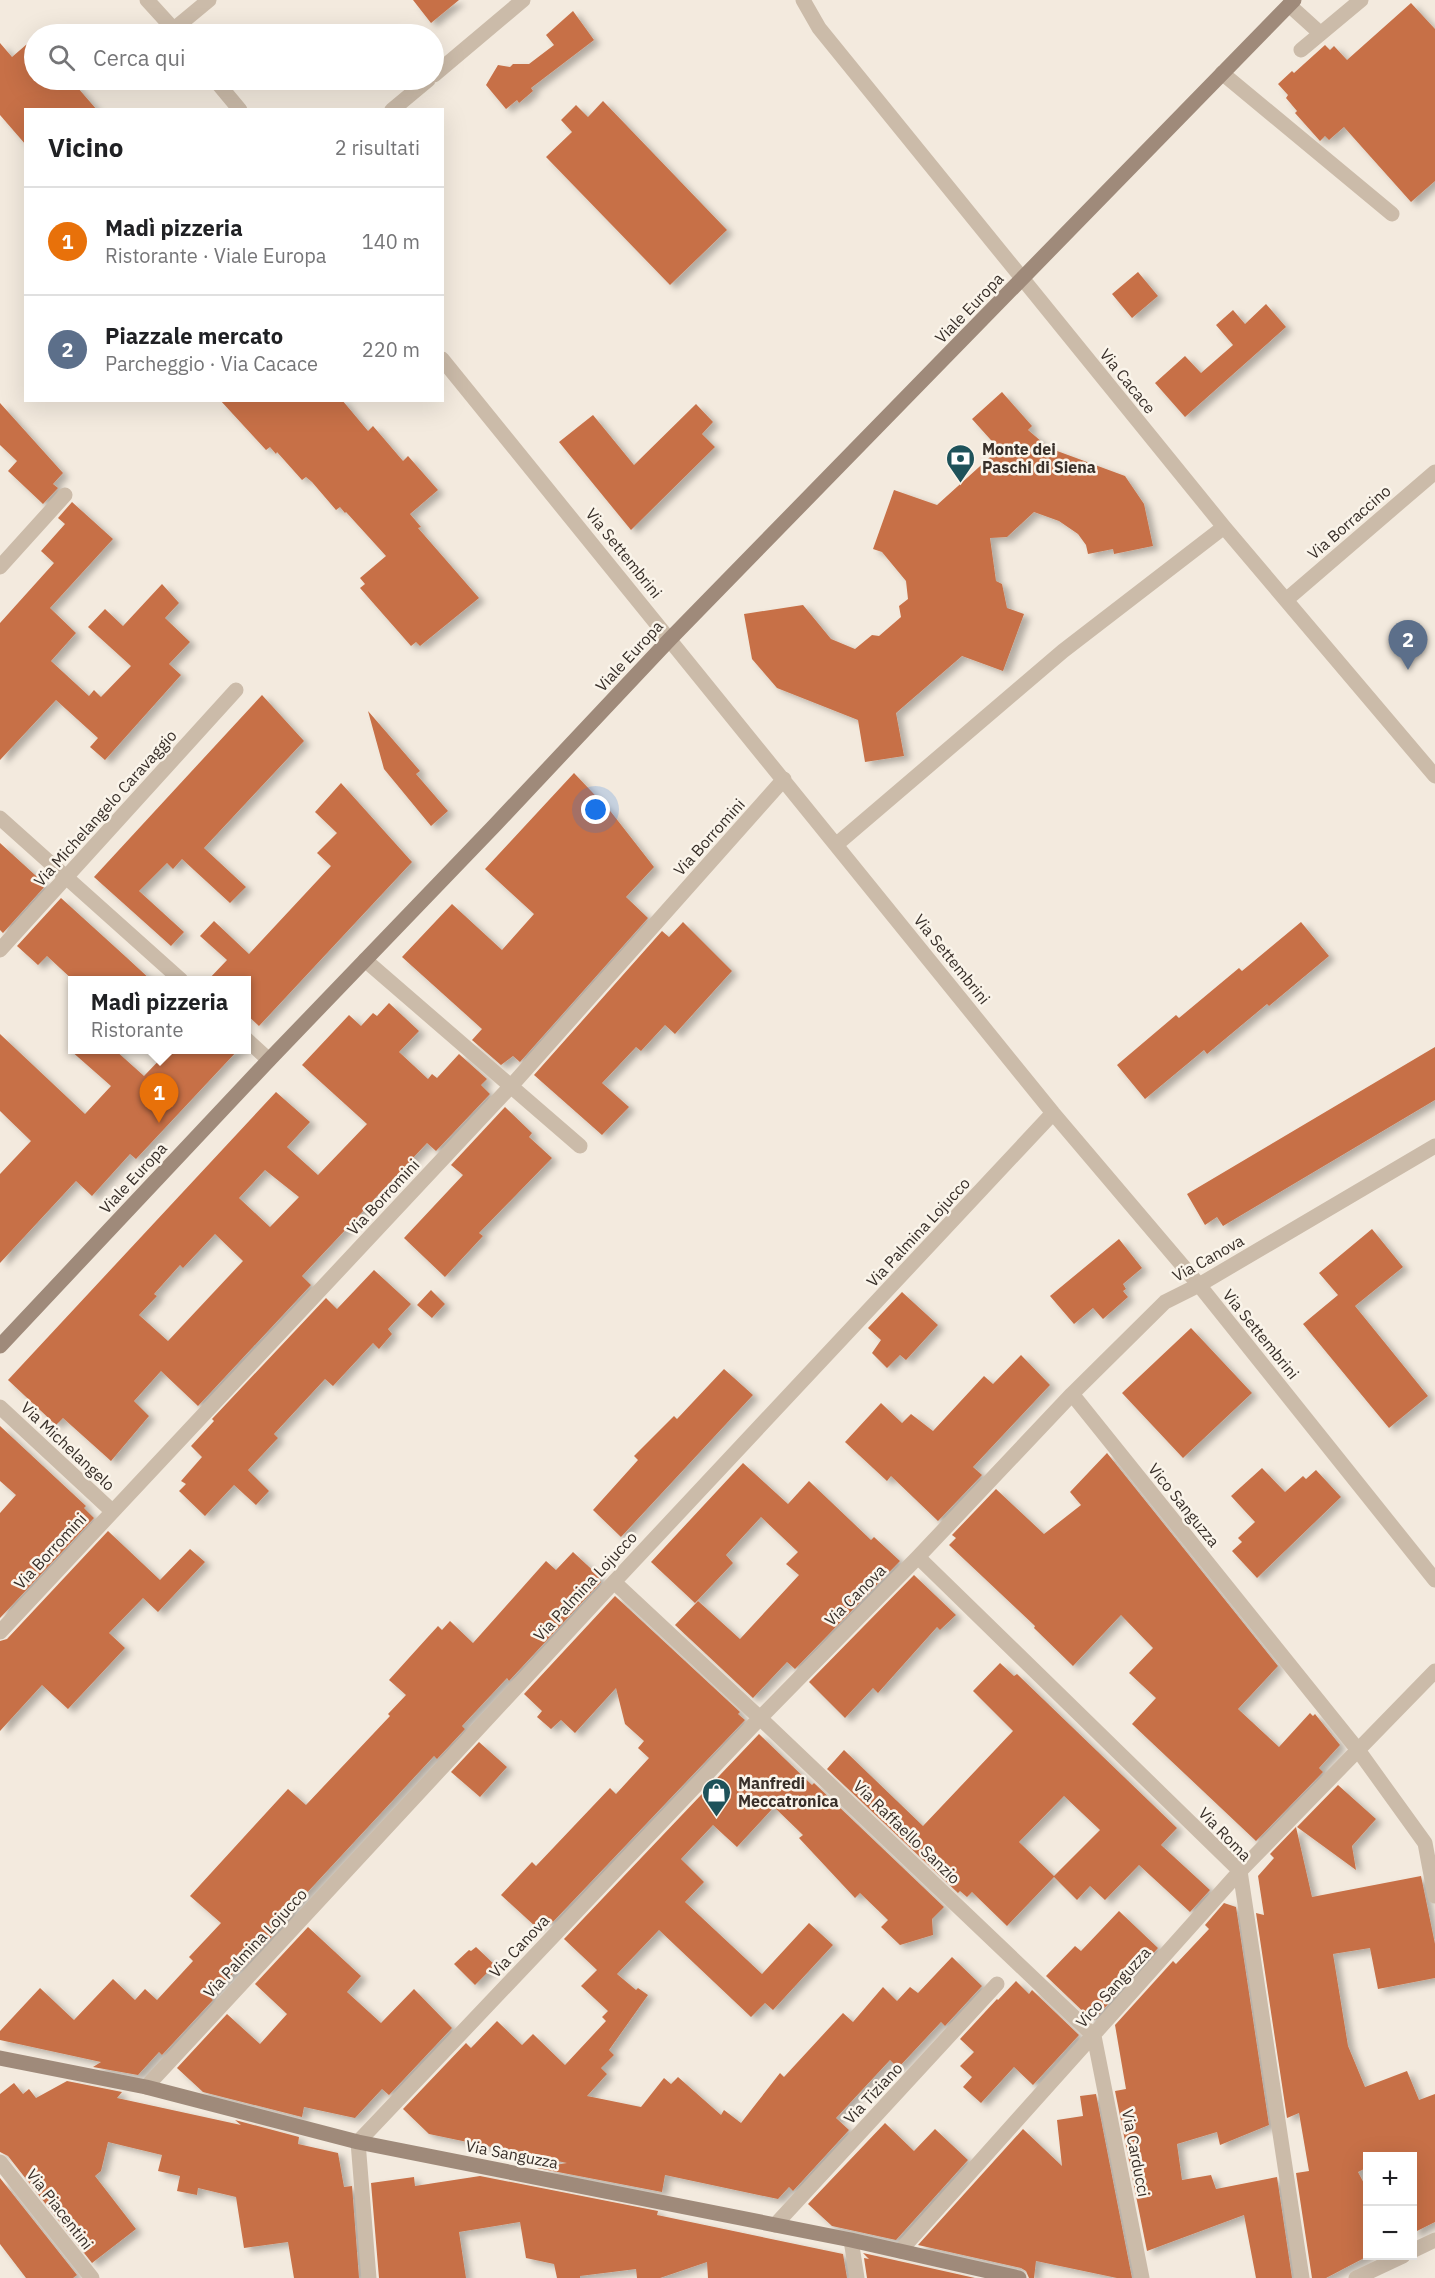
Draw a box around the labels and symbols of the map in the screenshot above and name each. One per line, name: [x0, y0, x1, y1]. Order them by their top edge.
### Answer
street label: Viale Europa: [930, 268, 1008, 347]
street label: Via Cacace: [1096, 344, 1160, 418]
place label: Monte dei Paschi di Siena: [982, 439, 1096, 477]
bank icon: Monte dei Paschi di Siena: [945, 442, 977, 484]
street label: Via Borraccino: [1303, 480, 1395, 564]
street label: Via Settembrini: [582, 504, 666, 602]
street label: Viale Europa: [591, 616, 667, 696]
pin: 2: [1388, 620, 1428, 670]
street label: Via Michelangelo Caravaggio: [29, 725, 181, 891]
street label: Via Borromini: [669, 794, 749, 880]
your location: [581, 795, 610, 824]
street label: Via Settembrini: [910, 910, 994, 1008]
pin: 1: [140, 1074, 178, 1123]
street label: Viale Europa: [95, 1138, 171, 1218]
street label: Via Borromini: [343, 1155, 423, 1239]
street label: Via Palmina Lojucco: [862, 1173, 974, 1291]
street label: Via Canova: [1169, 1230, 1248, 1286]
street label: Via Settembrini: [1219, 1285, 1303, 1383]
street label: Via Michelangelo: [17, 1397, 119, 1495]
street label: Vico Sanguzza: [1144, 1459, 1224, 1551]
street label: Via Borromini: [10, 1509, 90, 1593]
street label: Via Palmina Lojucco: [529, 1527, 641, 1645]
street label: Via Canova: [820, 1560, 890, 1630]
place label: Manfredi Meccatronica: [738, 1773, 839, 1811]
shop icon: Manfredi Meccatronica: [701, 1776, 733, 1818]
street label: Via Raffaello Sanzio: [849, 1776, 965, 1888]
street label: Via Roma: [1194, 1803, 1256, 1866]
street label: Via Palmina Lojucco: [199, 1884, 311, 2002]
street label: Via Canova: [485, 1910, 553, 1982]
street label: Vico Sanguzza: [1071, 1942, 1155, 2032]
street label: Via Tiziano: [839, 2058, 907, 2128]
street label: Via Carducci: [1118, 2108, 1154, 2198]
street label: Via Sanguzza: [464, 2135, 560, 2173]
street label: Via Piacentini: [22, 2165, 98, 2253]

